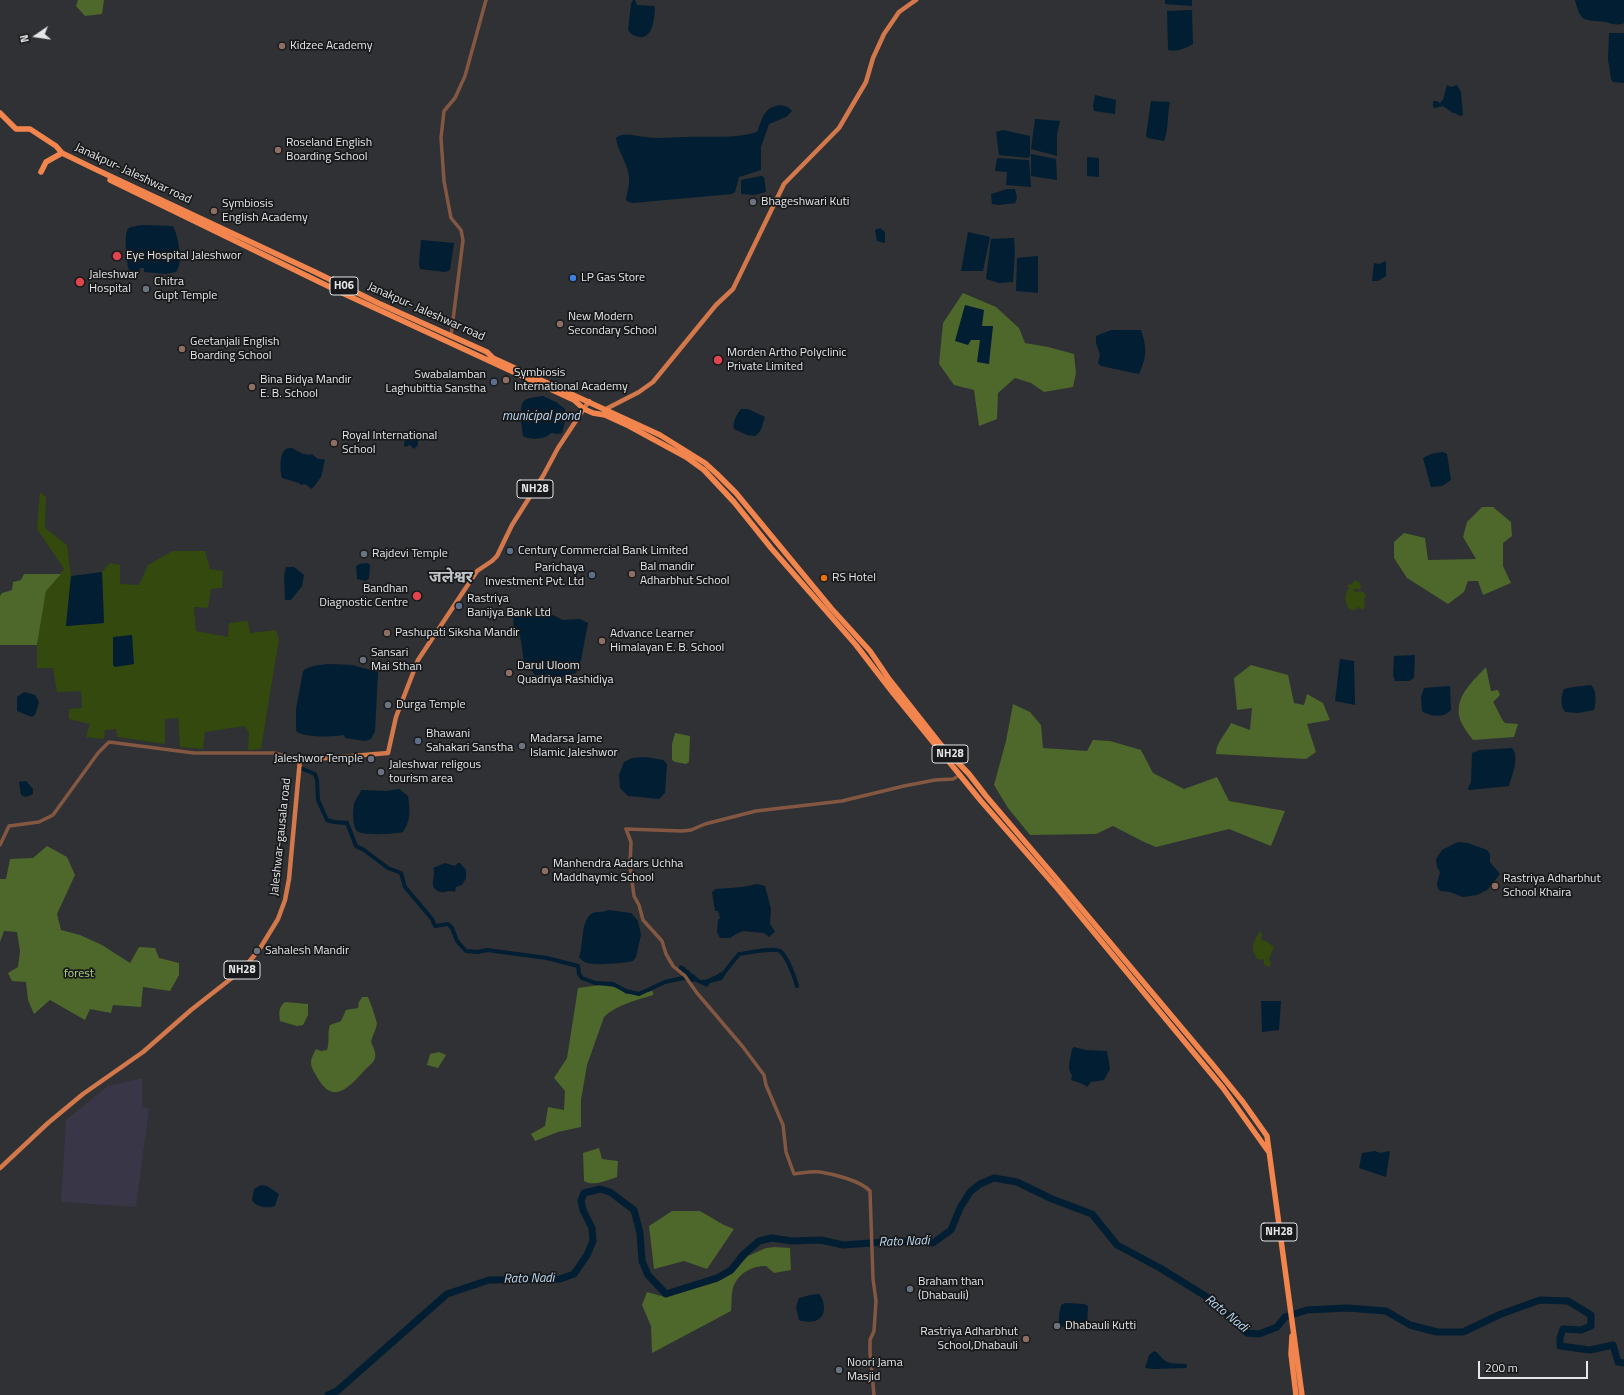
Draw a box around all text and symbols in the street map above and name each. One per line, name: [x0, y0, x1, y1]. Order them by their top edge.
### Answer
north arrow: [16, 16, 56, 56]
text: N: [16, 33, 33, 44]
place label: Kidzee Academy: [290, 39, 372, 53]
marker: Kidzee Academy: [277, 41, 287, 51]
place label: Roseland English Boarding School: [286, 136, 372, 164]
street label: Janakpur- Jaleshwar road: [73, 141, 193, 207]
marker: Roseland English Boarding School: [273, 145, 283, 155]
place label: Bhageshwari Kuti: [761, 195, 849, 209]
place label: Symbiosis English Academy: [222, 197, 308, 225]
marker: Bhageshwari Kuti: [748, 197, 758, 207]
marker: Symbiosis English Academy: [209, 206, 219, 216]
place label: Eye Hospital Jaleshwor: [126, 249, 241, 263]
marker: Eye Hospital Jaleshwor: [111, 250, 123, 262]
place label: Jaleshwar Hospital: [89, 268, 139, 296]
place label: LP Gas Store: [581, 271, 645, 285]
marker: LP Gas Store: [568, 273, 578, 283]
place label: Chitra Gupt Temple: [154, 275, 217, 303]
marker: Jaleshwar Hospital: [74, 276, 86, 288]
road number: H06: [330, 277, 358, 295]
street label: Janakpur- Jaleshwar road: [365, 280, 487, 344]
marker: Chitra Gupt Temple: [141, 284, 151, 294]
place label: New Modern Secondary School: [568, 310, 657, 338]
marker: New Modern Secondary School: [555, 319, 565, 329]
place label: Geetanjali English Boarding School: [190, 335, 279, 363]
marker: Geetanjali English Boarding School: [177, 344, 187, 354]
place label: Morden Artho Polyclinic Private Limited: [727, 346, 847, 374]
marker: Morden Artho Polyclinic Private Limited: [712, 354, 724, 366]
place label: Symbiosis International Academy: [514, 366, 628, 394]
place label: Swabalamban Laghubittia Sanstha: [385, 368, 486, 396]
place label: Bina Bidya Mandir E. B. School: [260, 373, 351, 401]
marker: Symbiosis International Academy: [501, 375, 511, 385]
marker: Swabalamban Laghubittia Sanstha: [489, 377, 499, 387]
marker: Bina Bidya Mandir E. B. School: [247, 382, 257, 392]
water label: municipal pond: [502, 409, 580, 425]
place label: Royal International School: [342, 429, 437, 457]
marker: Royal International School: [329, 438, 339, 448]
road number: NH28: [517, 480, 553, 498]
place label: Century Commercial Bank Limited: [518, 544, 688, 558]
marker: Century Commercial Bank Limited: [505, 546, 515, 556]
place label: Rajdevi Temple: [372, 547, 448, 561]
marker: Rajdevi Temple: [359, 549, 369, 559]
place label: Bal mandir Adharbhut School: [640, 560, 730, 588]
place label: Parichaya Investment Pvt. Ltd: [485, 561, 584, 589]
district label: जलेश्वर: [429, 568, 473, 588]
marker: Bal mandir Adharbhut School: [627, 569, 637, 579]
marker: Parichaya Investment Pvt. Ltd: [587, 570, 597, 580]
place label: RS Hotel: [832, 571, 876, 585]
marker: RS Hotel: [819, 573, 829, 583]
place label: Bandhan Diagnostic Centre: [319, 582, 408, 610]
marker: Bandhan Diagnostic Centre: [411, 590, 423, 602]
place label: Rastriya Banijya Bank Ltd: [467, 592, 551, 620]
marker: Rastriya Banijya Bank Ltd: [454, 601, 464, 611]
place label: Pashupati Siksha Mandir: [395, 626, 519, 640]
place label: Advance Learner Himalayan E. B. School: [610, 627, 724, 655]
marker: Pashupati Siksha Mandir: [382, 628, 392, 638]
marker: Advance Learner Himalayan E. B. School: [597, 636, 607, 646]
place label: Sansari Mai Sthan: [371, 646, 422, 674]
marker: Sansari Mai Sthan: [358, 655, 368, 665]
place label: Darul Uloom Quadriya Rashidiya: [517, 659, 614, 687]
marker: Darul Uloom Quadriya Rashidiya: [504, 668, 514, 678]
place label: Durga Temple: [396, 698, 465, 712]
marker: Durga Temple: [383, 700, 393, 710]
place label: Bhawani Sahakari Sanstha: [426, 727, 513, 755]
place label: Madarsa Jame Islamic Jaleshwor: [530, 732, 618, 760]
marker: Bhawani Sahakari Sanstha: [413, 736, 423, 746]
marker: Madarsa Jame Islamic Jaleshwor: [517, 741, 527, 751]
road number: NH28: [932, 745, 968, 763]
place label: Jaleshwor Temple: [274, 752, 363, 766]
marker: Jaleshwor Temple: [366, 754, 376, 764]
place label: Jaleshwar religous tourism area: [389, 758, 481, 786]
marker: Jaleshwar religous tourism area: [376, 767, 386, 777]
street label: Jaleshwar-gausala road: [268, 777, 294, 897]
place label: Manhendra Aadars Uchha Maddhaymic School: [553, 857, 683, 885]
marker: Manhendra Aadars Uchha Maddhaymic School: [540, 866, 550, 876]
place label: Rastriya Adharbhut School Khaira: [1503, 872, 1601, 900]
marker: Rastriya Adharbhut School Khaira: [1490, 881, 1500, 891]
place label: Sahalesh Mandir: [265, 944, 349, 958]
marker: Sahalesh Mandir: [252, 946, 262, 956]
road number: NH28: [224, 961, 260, 979]
park label: forest: [64, 967, 94, 981]
road number: NH28: [1261, 1223, 1297, 1241]
water label: Rato Nadi: [878, 1233, 930, 1251]
water label: Rato Nadi: [503, 1271, 555, 1287]
place label: Braham than (Dhabauli): [918, 1275, 984, 1303]
marker: Braham than (Dhabauli): [905, 1284, 915, 1294]
water label: Rato Nadi: [1201, 1292, 1251, 1336]
place label: Dhabauli Kutti: [1065, 1319, 1136, 1333]
marker: Dhabauli Kutti: [1052, 1321, 1062, 1331]
place label: Rastriya Adharbhut School,Dhabauli: [920, 1325, 1018, 1353]
marker: Rastriya Adharbhut School,Dhabauli: [1021, 1334, 1031, 1344]
scale bar: [1480, 1353, 1590, 1379]
place label: Noori Jama Masjid: [847, 1356, 903, 1384]
text: 200 m: [1485, 1358, 1518, 1377]
marker: Noori Jama Masjid: [834, 1365, 844, 1375]

